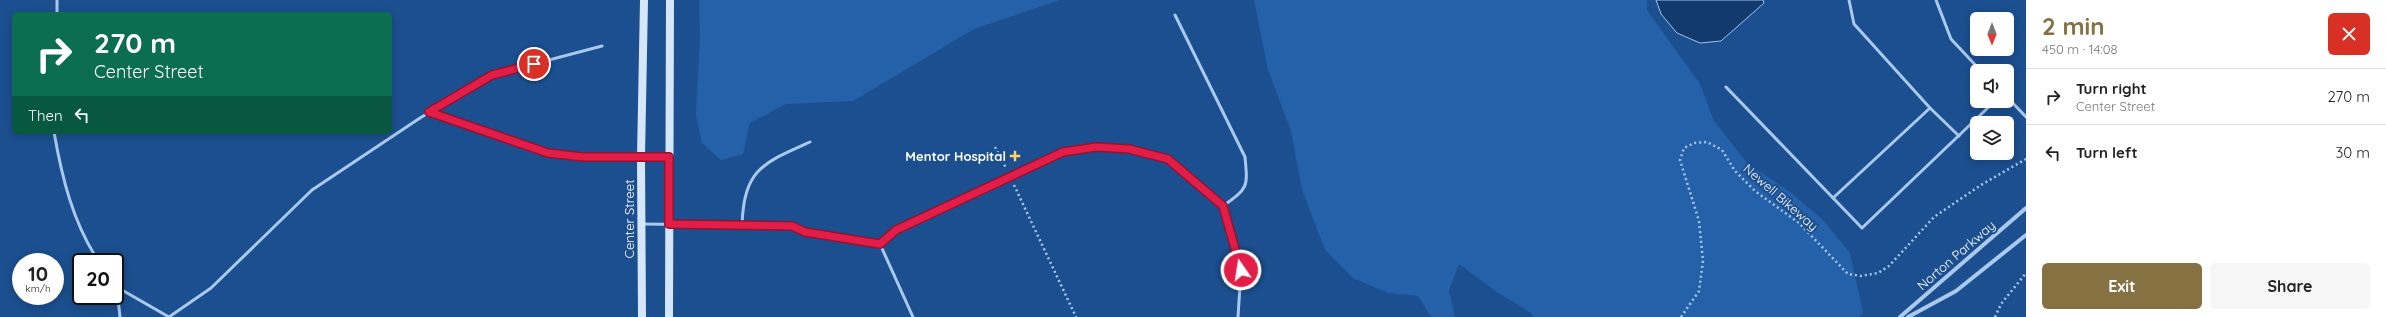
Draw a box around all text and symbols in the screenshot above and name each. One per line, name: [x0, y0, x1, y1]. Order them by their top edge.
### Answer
text: 2 min: [2042, 11, 2104, 41]
north arrow: [1970, 12, 2014, 56]
map controls: [1970, 12, 2014, 160]
button: close: [2328, 13, 2370, 55]
text: 270 m: [94, 25, 176, 60]
icon: right: [28, 28, 80, 80]
text: 450 m · 14:08: [2042, 41, 2117, 57]
pin: [517, 47, 551, 81]
icon: arrive: [523, 53, 545, 75]
text: Center Street: [94, 60, 204, 83]
button: sound: [1970, 64, 2014, 108]
text: Turn right: [2076, 79, 2147, 98]
icon: right: [2042, 86, 2064, 108]
text: 270 m: [2328, 87, 2370, 106]
text: Center Street: [2076, 98, 2155, 114]
icon: left: [71, 104, 93, 126]
text: Then: [28, 106, 63, 125]
button: layers: [1970, 116, 2014, 160]
icon: left: [2042, 142, 2064, 164]
text: Turn left: [2076, 143, 2138, 162]
text: 30 m: [2335, 143, 2370, 162]
place label: Mentor Hospital: [905, 148, 1006, 164]
marker: Mentor Hospital: [1009, 150, 1021, 162]
street label: Newell Bikeway: [1740, 160, 1822, 234]
street label: Center Street: [621, 179, 637, 259]
street label: Norton Parkway: [1914, 217, 1998, 293]
position arrow: [1220, 249, 1262, 291]
speed limit sign: 20: [72, 253, 124, 305]
text: 10: [28, 261, 48, 286]
button: Exit: [2042, 263, 2202, 309]
button: Share: [2210, 263, 2370, 309]
text: km/h: [25, 282, 51, 295]

